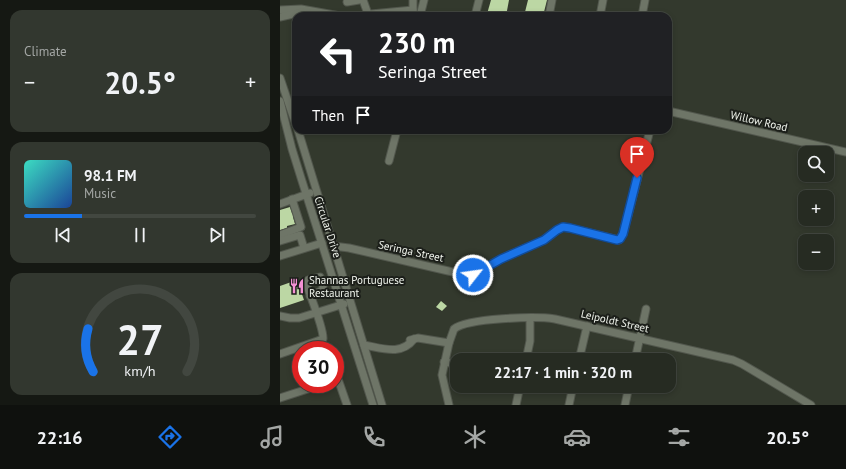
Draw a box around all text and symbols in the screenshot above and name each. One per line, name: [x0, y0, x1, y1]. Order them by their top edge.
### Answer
text: 230 m: [378, 24, 455, 61]
icon: left: [312, 28, 364, 80]
text: Climate: [24, 43, 67, 60]
text: Seringa Street: [378, 60, 487, 83]
text: 20.5°: [104, 63, 176, 102]
text: −: [24, 68, 35, 96]
text: +: [245, 68, 256, 96]
icon: arrive: [352, 104, 374, 126]
text: Then: [312, 106, 344, 125]
street label: Willow Road: [729, 108, 789, 134]
pin: [620, 137, 654, 178]
icon: arrive: [626, 143, 648, 165]
map controls: [798, 146, 834, 270]
button: search: [798, 146, 834, 182]
text: 98.1 FM: [84, 166, 137, 185]
text: Music: [84, 185, 116, 202]
button: +: [798, 190, 834, 226]
street label: Circular Drive: [311, 194, 345, 260]
icon: previous: [52, 224, 74, 246]
icon: pause: [129, 224, 151, 246]
icon: next: [206, 224, 228, 246]
button: −: [798, 234, 834, 270]
street label: Seringa Street: [377, 237, 445, 265]
position arrow: [452, 254, 494, 296]
place label: Shannas Portuguese Restaurant: [309, 273, 405, 300]
restaurant icon: Shannas Portuguese Restaurant: [288, 277, 306, 295]
street label: Leipoldt Street: [580, 306, 651, 336]
text: 27: [116, 313, 164, 366]
speed limit sign: 30: [292, 341, 344, 393]
text: km/h: [124, 361, 156, 380]
text: 22:17 · 1 min · 320 m: [494, 363, 632, 382]
icon: directions: [156, 423, 184, 451]
icon: music: [258, 423, 286, 451]
icon: phone: [360, 423, 388, 451]
icon: climate: [461, 423, 489, 451]
icon: car: [563, 423, 591, 451]
icon: filters: [665, 423, 693, 451]
text: 22:16: [37, 426, 83, 449]
text: 20.5°: [766, 426, 809, 449]

